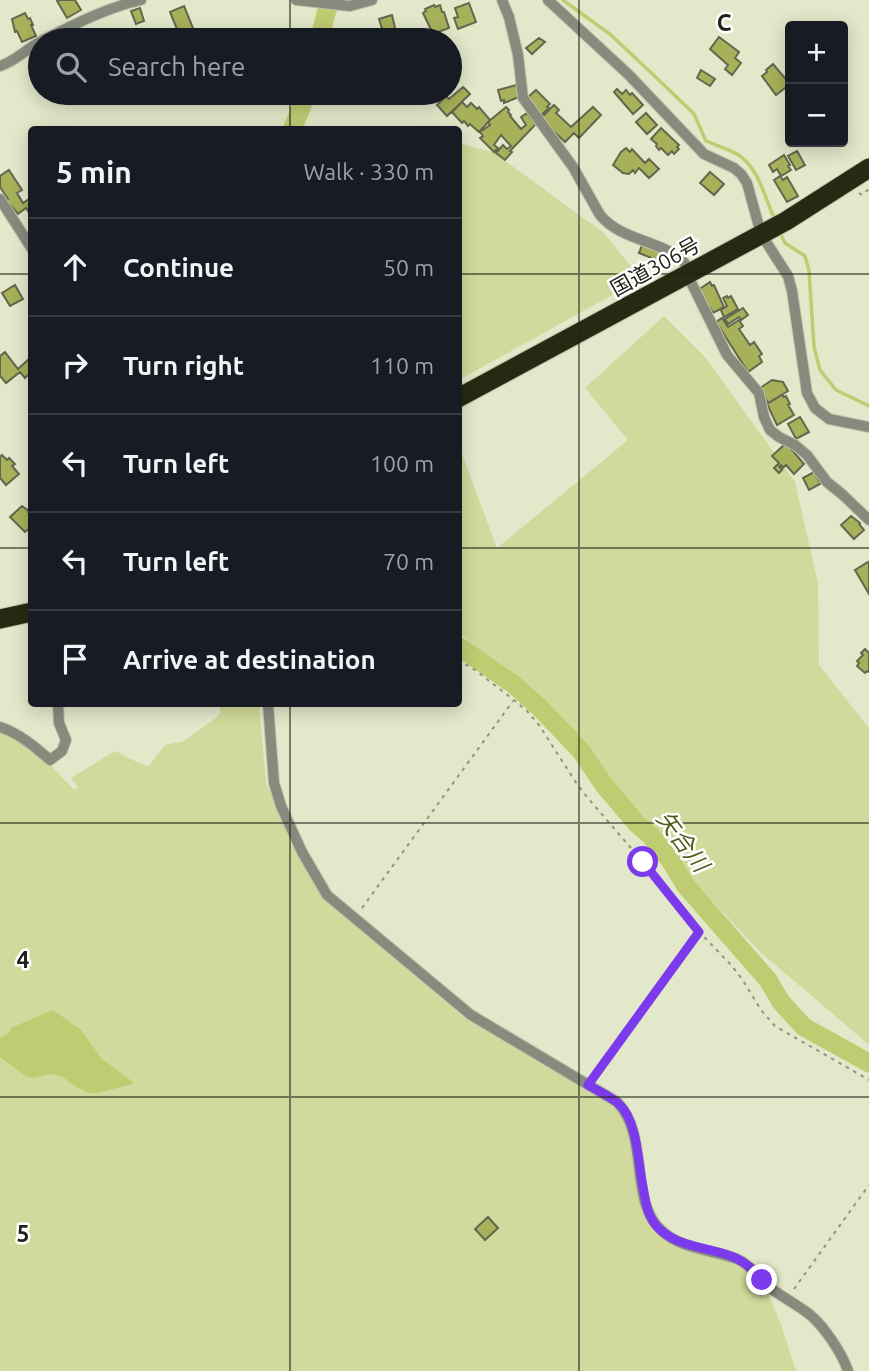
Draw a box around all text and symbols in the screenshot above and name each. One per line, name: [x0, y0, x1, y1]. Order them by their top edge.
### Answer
text: C: [717, 10, 732, 35]
map controls: [785, 21, 848, 147]
button: +: [785, 21, 848, 84]
search box: [28, 28, 462, 105]
icon: search: [52, 48, 90, 86]
text: Search here: [108, 52, 245, 81]
button: −: [785, 84, 848, 147]
text: 5 min: [56, 155, 132, 189]
text: Walk · 330 m: [303, 159, 434, 184]
street label: 国道306号: [606, 232, 704, 300]
icon: ahead: [56, 248, 94, 286]
text: Continue: [123, 253, 234, 282]
text: 50 m: [383, 255, 434, 280]
icon: right: [56, 346, 94, 384]
text: Turn right: [123, 351, 244, 380]
text: 110 m: [370, 353, 434, 378]
icon: left: [56, 444, 94, 482]
text: Turn left: [123, 449, 229, 478]
text: 100 m: [370, 451, 434, 476]
icon: left: [56, 542, 94, 580]
text: Turn left: [123, 547, 229, 576]
text: 70 m: [383, 549, 434, 574]
icon: arrive: [56, 640, 94, 678]
text: Arrive at destination: [123, 645, 376, 674]
water label: 矢合川: [652, 806, 716, 878]
route start: [627, 846, 658, 877]
text: 4: [17, 947, 30, 972]
text: 5: [17, 1221, 29, 1246]
route end: [746, 1264, 777, 1295]

